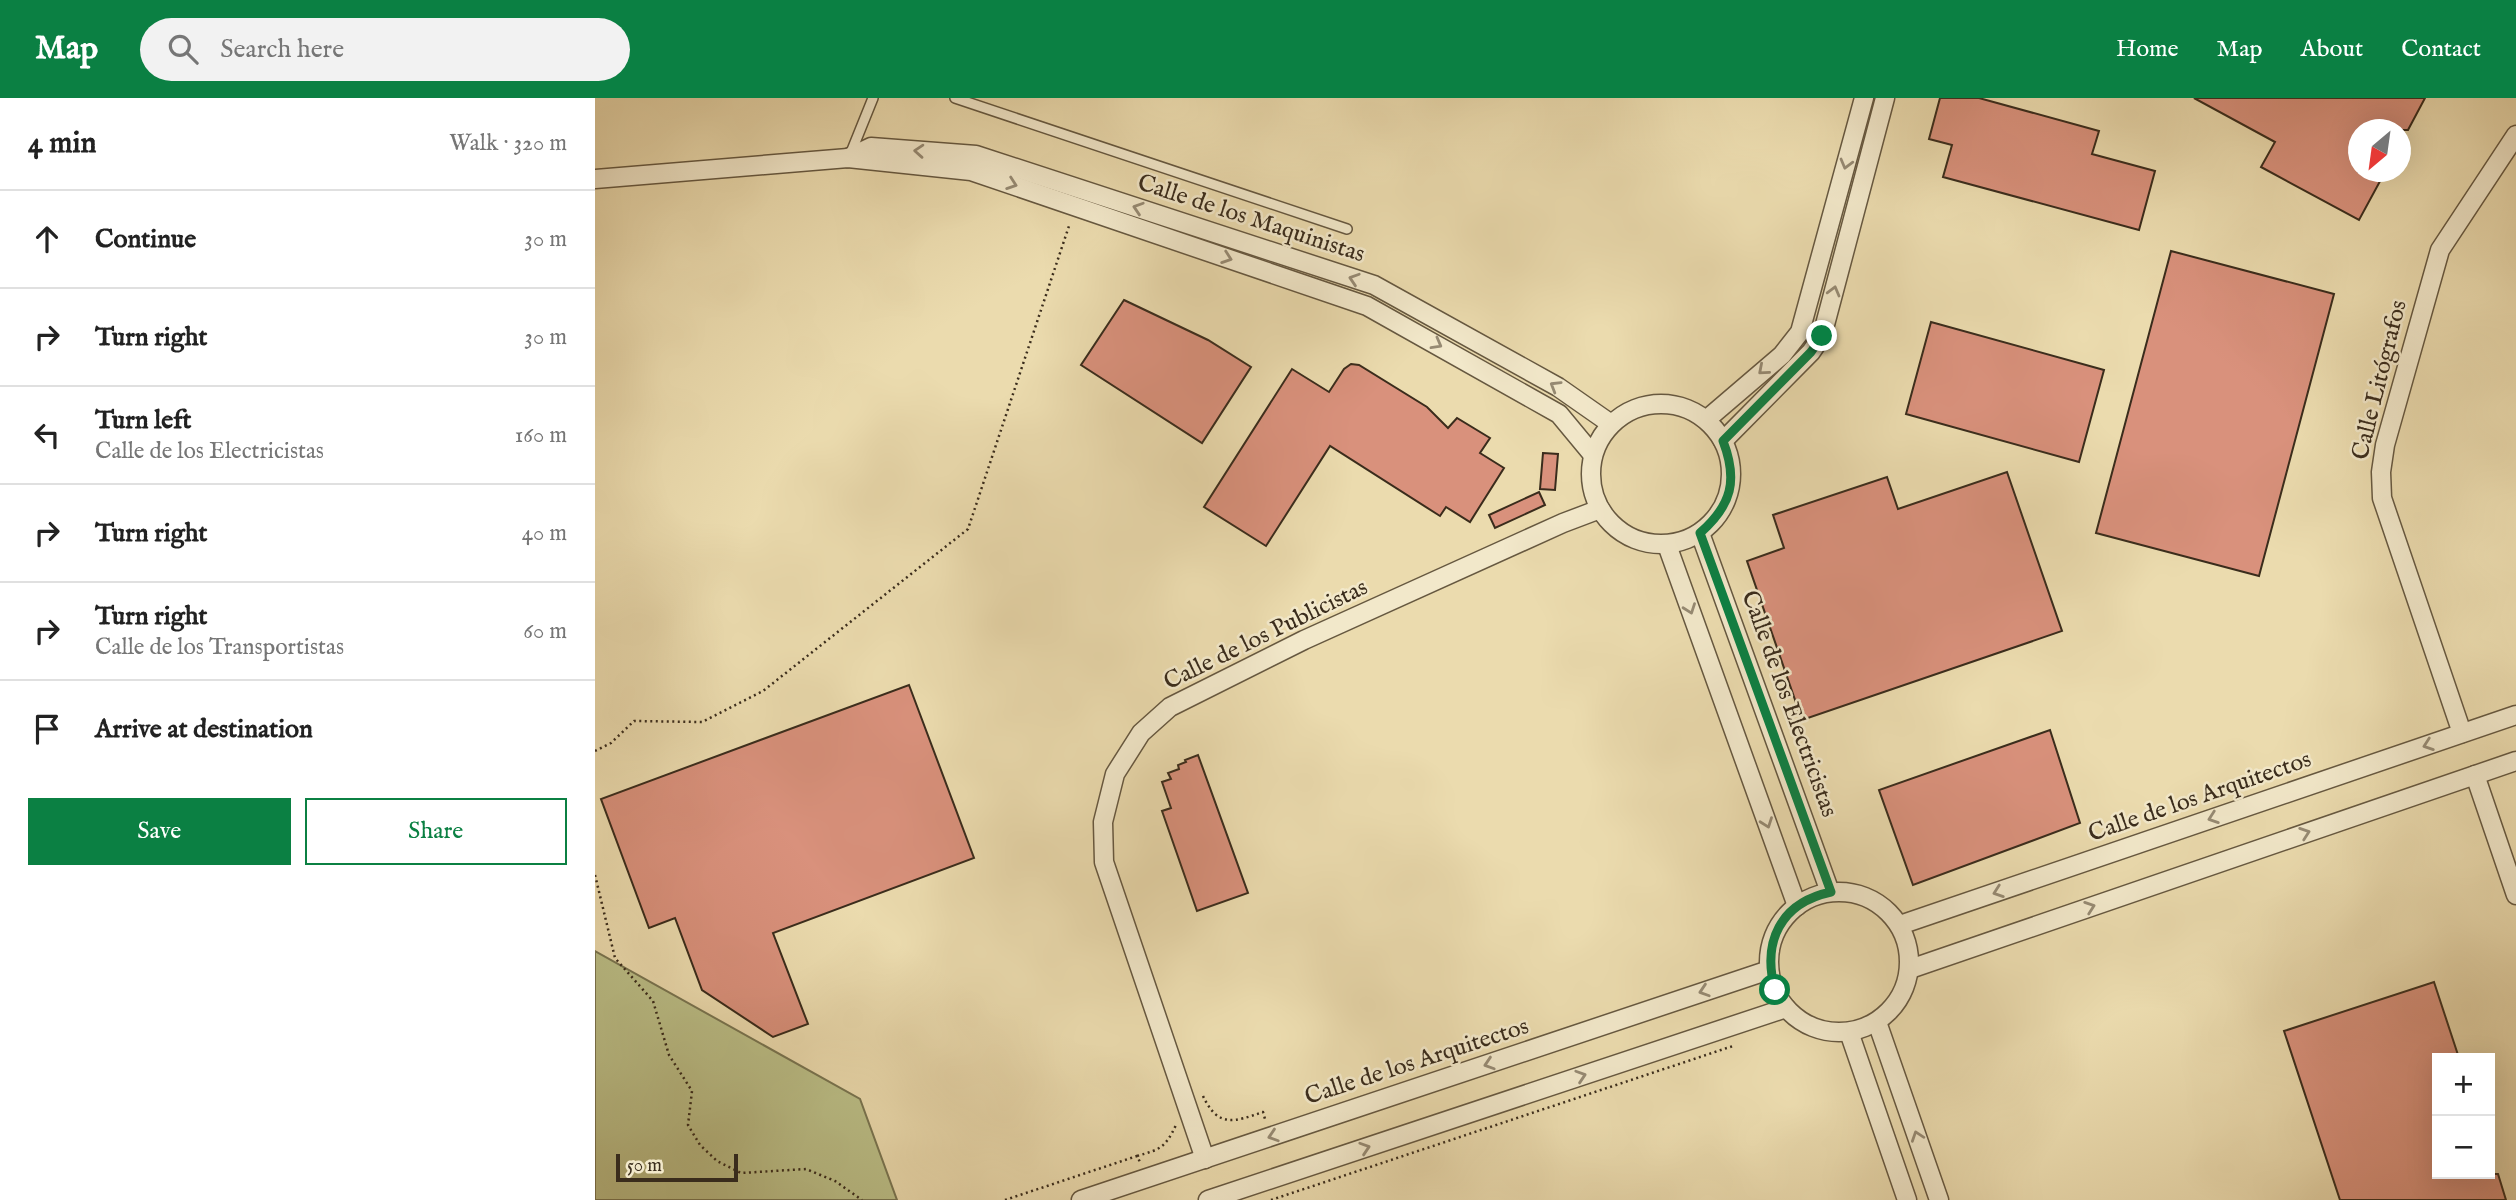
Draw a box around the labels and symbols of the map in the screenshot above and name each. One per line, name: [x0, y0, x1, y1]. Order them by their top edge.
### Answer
north arrow: [2348, 119, 2411, 182]
one-way arrow: [914, 144, 925, 159]
one-way arrow: [1840, 158, 1854, 170]
street label: Calle de los Maquinistas: [1133, 168, 1369, 270]
one-way arrow: [1005, 176, 1017, 190]
one-way arrow: [1133, 202, 1145, 216]
one-way arrow: [1220, 250, 1232, 264]
one-way arrow: [1349, 273, 1361, 287]
one-way arrow: [1825, 285, 1840, 297]
street label: Calle Litógrafos: [2345, 297, 2415, 463]
route end: [1806, 320, 1837, 351]
one-way arrow: [1429, 336, 1442, 349]
one-way arrow: [1759, 362, 1772, 374]
one-way arrow: [1549, 381, 1562, 394]
street label: Calle de los Publicistas: [1159, 572, 1373, 698]
street label: Calle de los Electricistas: [1734, 586, 1844, 822]
one-way arrow: [1682, 602, 1696, 614]
one-way arrow: [2423, 736, 2435, 751]
street label: Calle de los Arquitectos: [2084, 744, 2316, 850]
one-way arrow: [2207, 810, 2220, 824]
one-way arrow: [1759, 816, 1773, 829]
one-way arrow: [2299, 827, 2311, 841]
one-way arrow: [1992, 884, 2004, 898]
one-way arrow: [2084, 901, 2096, 915]
route start: [1759, 974, 1790, 1005]
one-way arrow: [1699, 983, 1711, 998]
street label: Calle de los Arquitectos: [1301, 1011, 1533, 1113]
one-way arrow: [1483, 1056, 1495, 1070]
one-way arrow: [1575, 1070, 1587, 1084]
one-way arrow: [1267, 1128, 1280, 1142]
one-way arrow: [1911, 1130, 1925, 1142]
one-way arrow: [1359, 1141, 1371, 1156]
scale bar: [616, 1151, 739, 1183]

